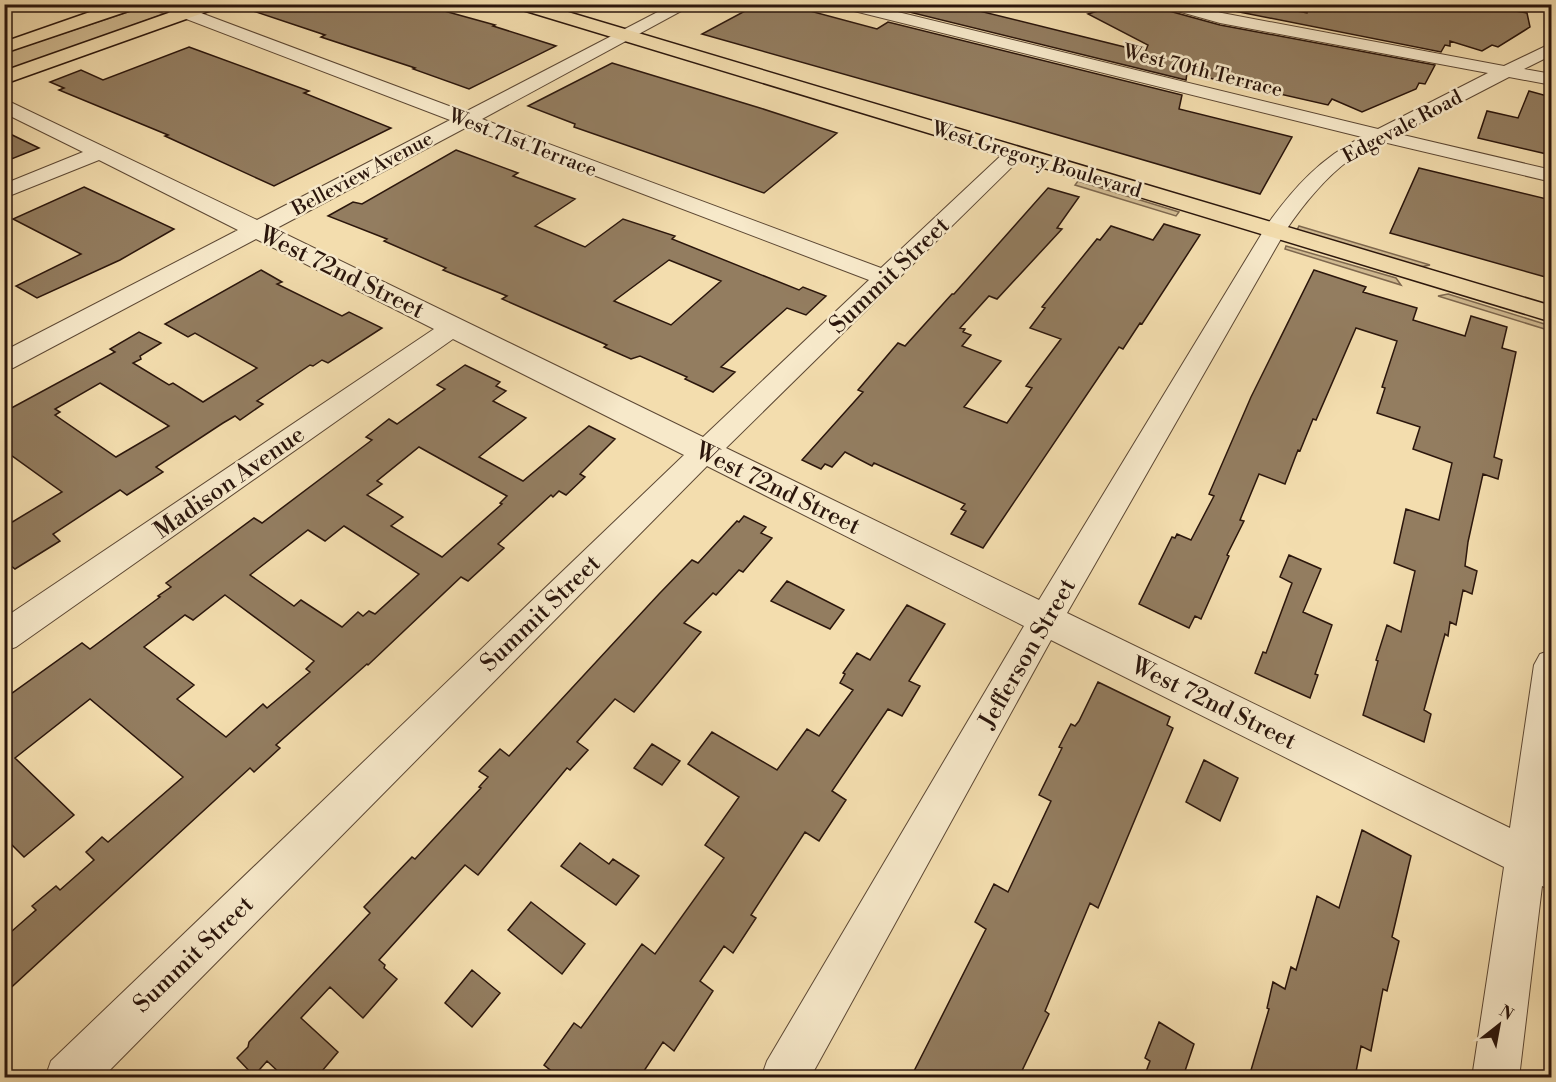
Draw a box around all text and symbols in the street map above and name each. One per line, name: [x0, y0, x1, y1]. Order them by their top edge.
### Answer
street label: West 70th Terrace: [1119, 39, 1285, 103]
street label: Edgevale Road: [1339, 85, 1467, 169]
street label: West 71st Terrace: [444, 103, 600, 183]
street label: West Gregory Boulevard: [928, 116, 1145, 204]
street label: Belleview Avenue: [287, 127, 438, 223]
street label: Summit Street: [823, 210, 956, 341]
street label: West 72nd Street: [253, 220, 429, 326]
street label: Madison Avenue: [148, 420, 311, 546]
street label: West 72nd Street: [689, 436, 865, 542]
street label: Summit Street: [474, 548, 607, 679]
street label: Jefferson Street: [972, 573, 1083, 735]
street label: West 72nd Street: [1125, 651, 1301, 757]
street label: Summit Street: [127, 889, 260, 1020]
north arrow: [1469, 995, 1529, 1055]
text: N: [1496, 1001, 1517, 1025]

